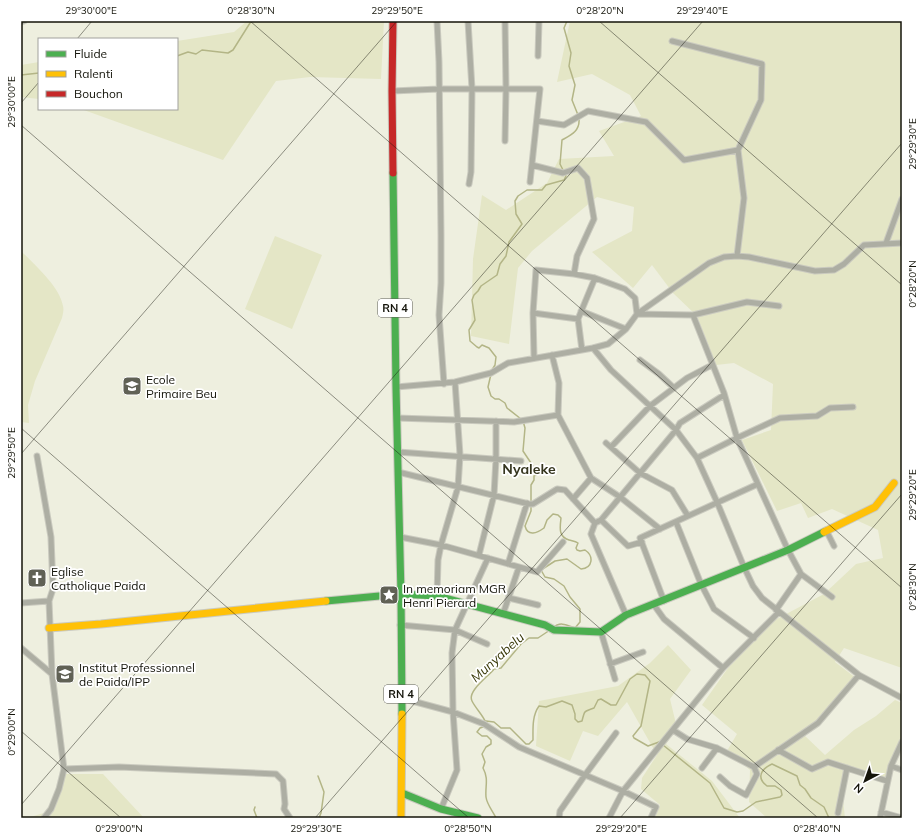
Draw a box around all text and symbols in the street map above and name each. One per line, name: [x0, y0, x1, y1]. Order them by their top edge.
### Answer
text: 29°30'00"E: [65, 4, 117, 17]
text: 0°28'30"N: [227, 4, 275, 17]
text: 29°29'50"E: [371, 4, 423, 17]
text: 0°28'20"N: [576, 4, 624, 17]
text: 29°29'40"E: [676, 4, 728, 17]
legend: [38, 38, 178, 110]
text: Fluide: [74, 46, 107, 61]
text: Ralenti: [74, 66, 113, 81]
text: 29°30'00"E: [5, 76, 18, 128]
text: Bouchon: [74, 86, 123, 101]
text: 29°29'30"E: [906, 118, 919, 170]
text: 0°28'20"N: [906, 260, 919, 308]
road number: RN 4: [378, 299, 412, 317]
place label: Ecole Primaire Beu: [146, 372, 217, 401]
school or university icon: Ecole Primaire Beu: [121, 375, 143, 397]
text: 29°29'50"E: [5, 427, 18, 479]
district label: Nyaleke: [502, 460, 556, 478]
text: 29°29'20"E: [906, 469, 919, 521]
text: 0°28'30"N: [906, 563, 919, 611]
place label: Eglise Catholique Paida: [51, 564, 146, 593]
church icon: Eglise Catholique Paida: [26, 567, 48, 589]
place label: In memoriam MGR Henri Pierard: [403, 581, 506, 610]
place icon: In memoriam MGR Henri Pierard: [378, 584, 400, 606]
water label: Munyabelu: [467, 629, 527, 685]
place label: Institut Professionnel de Paida/IPP: [79, 660, 195, 689]
school or university icon: Institut Professionnel de Paida/IPP: [54, 663, 76, 685]
road number: RN 4: [384, 685, 418, 703]
text: 0°29'00"N: [5, 708, 18, 756]
north arrow: [845, 761, 885, 801]
text: N: [851, 781, 866, 797]
text: 0°29'00"N: [95, 822, 143, 835]
text: 29°29'30"E: [290, 822, 342, 835]
text: 0°28'50"N: [444, 822, 492, 835]
text: 29°29'20"E: [595, 822, 647, 835]
text: 0°28'40"N: [793, 822, 841, 835]

